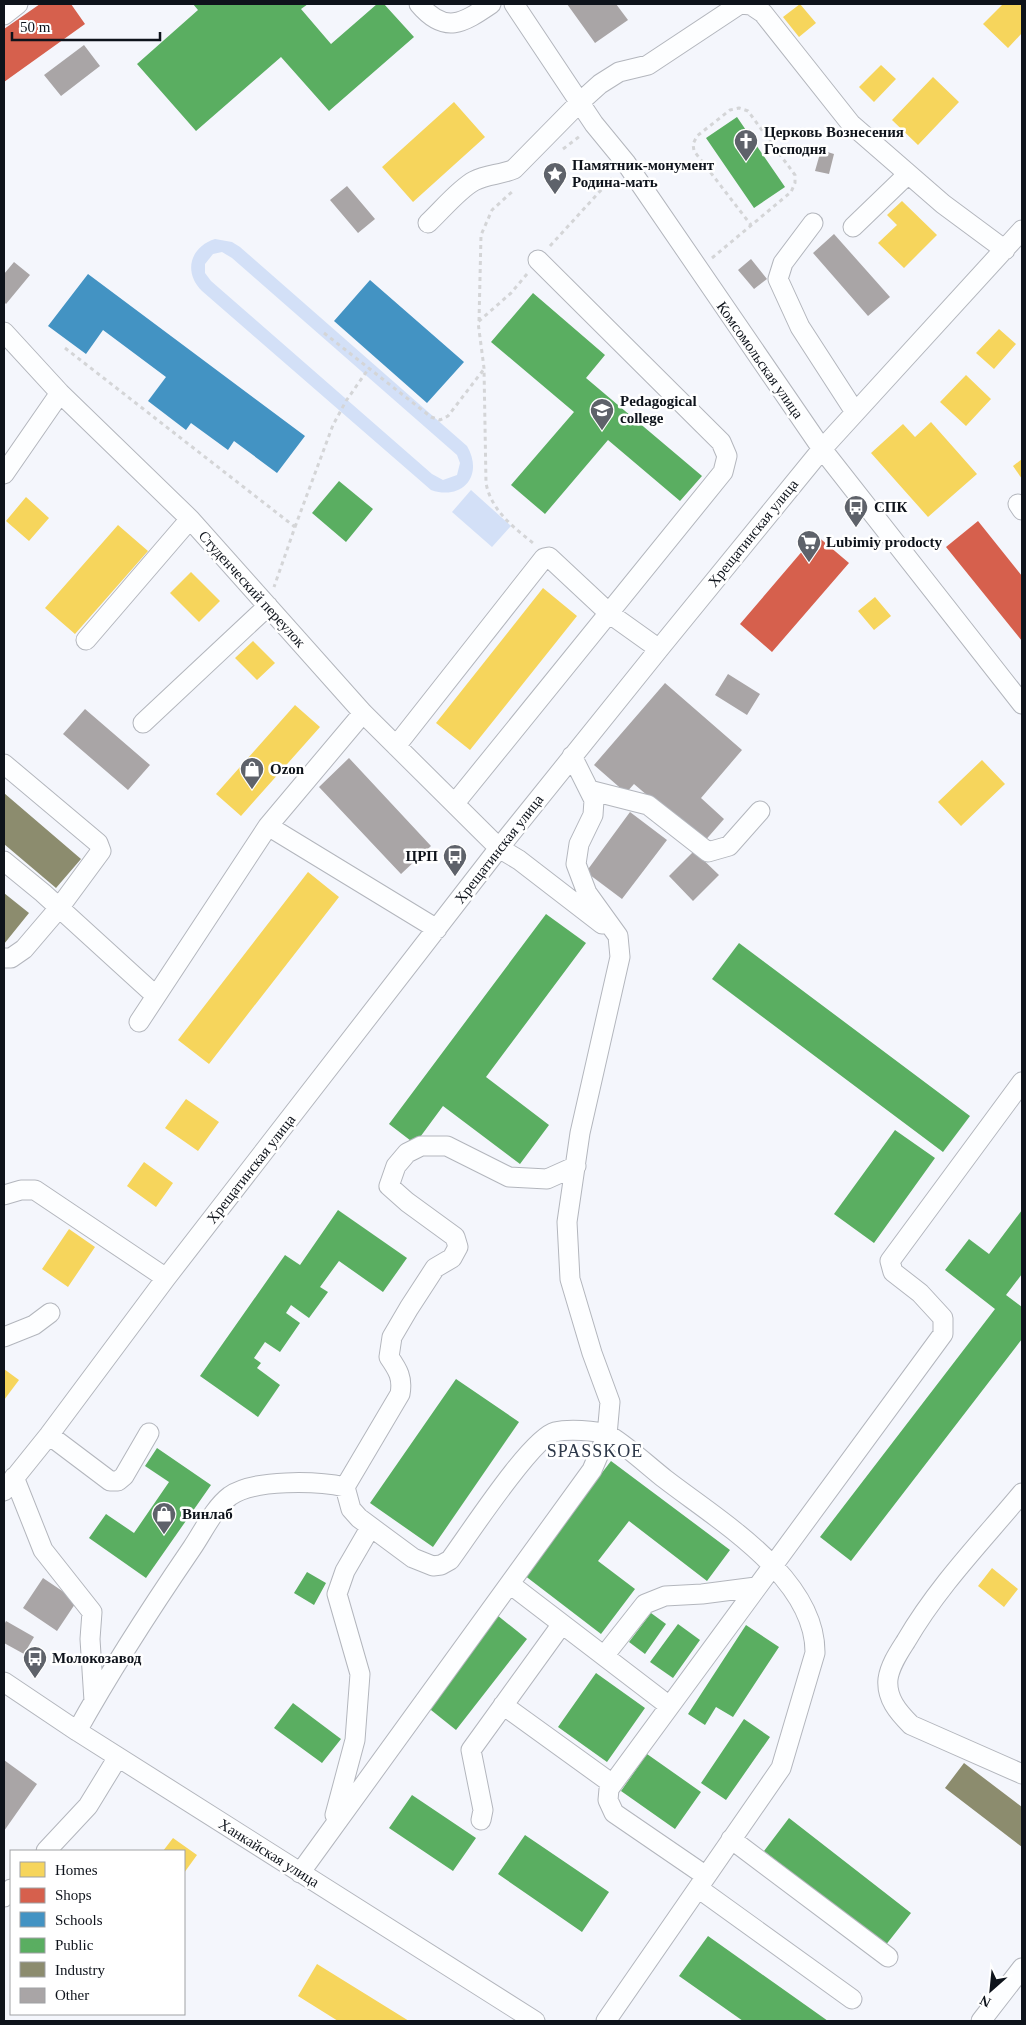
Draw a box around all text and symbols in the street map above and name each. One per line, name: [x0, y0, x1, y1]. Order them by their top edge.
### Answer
scale bar: [12, 10, 160, 42]
text: 50 m: [20, 19, 51, 35]
place label: Церковь Вознесения Господня: [764, 124, 904, 157]
church icon: Церковь Вознесения Господня: [733, 128, 759, 162]
place label: Памятник-монумент Родина-мать: [572, 157, 715, 190]
place icon: Памятник-монумент Родина-мать: [542, 161, 568, 195]
street label: Комсомольская улица: [714, 298, 807, 422]
place label: Pedagogical college: [620, 393, 697, 426]
school or university icon: Pedagogical college: [589, 397, 615, 431]
street label: Хрещатинская улица: [705, 476, 801, 590]
bus stop icon: СПК: [843, 494, 869, 528]
place label: СПК: [874, 499, 908, 515]
street label: Студенческий переулок: [196, 528, 309, 651]
supermarket icon: Lubimiy prodocty: [796, 529, 822, 563]
place label: Lubimiy prodocty: [826, 534, 942, 550]
shop icon: Ozon: [239, 756, 265, 790]
place label: Ozon: [270, 761, 305, 777]
street label: Хрещатинская улица: [452, 791, 547, 907]
bus stop icon: ЦРП: [442, 843, 468, 877]
place label: ЦРП: [406, 848, 438, 864]
street label: Хрещатинская улица: [204, 1111, 299, 1227]
district label: SPASSKOE: [547, 1441, 643, 1461]
shop icon: Винлаб: [151, 1501, 177, 1535]
place label: Винлаб: [182, 1506, 233, 1522]
bus stop icon: Молокозавод: [22, 1645, 48, 1679]
place label: Молокозавод: [52, 1650, 142, 1666]
street label: Ханкайская улица: [216, 1816, 322, 1891]
legend: [10, 1850, 185, 2015]
text: Homes: [55, 1862, 98, 1878]
text: Shops: [55, 1887, 92, 1903]
text: Schools: [55, 1912, 103, 1928]
text: Public: [55, 1937, 94, 1953]
text: Industry: [55, 1962, 105, 1978]
north arrow: [966, 1965, 1016, 2015]
text: Other: [55, 1987, 89, 2003]
text: N: [977, 1992, 993, 2010]

